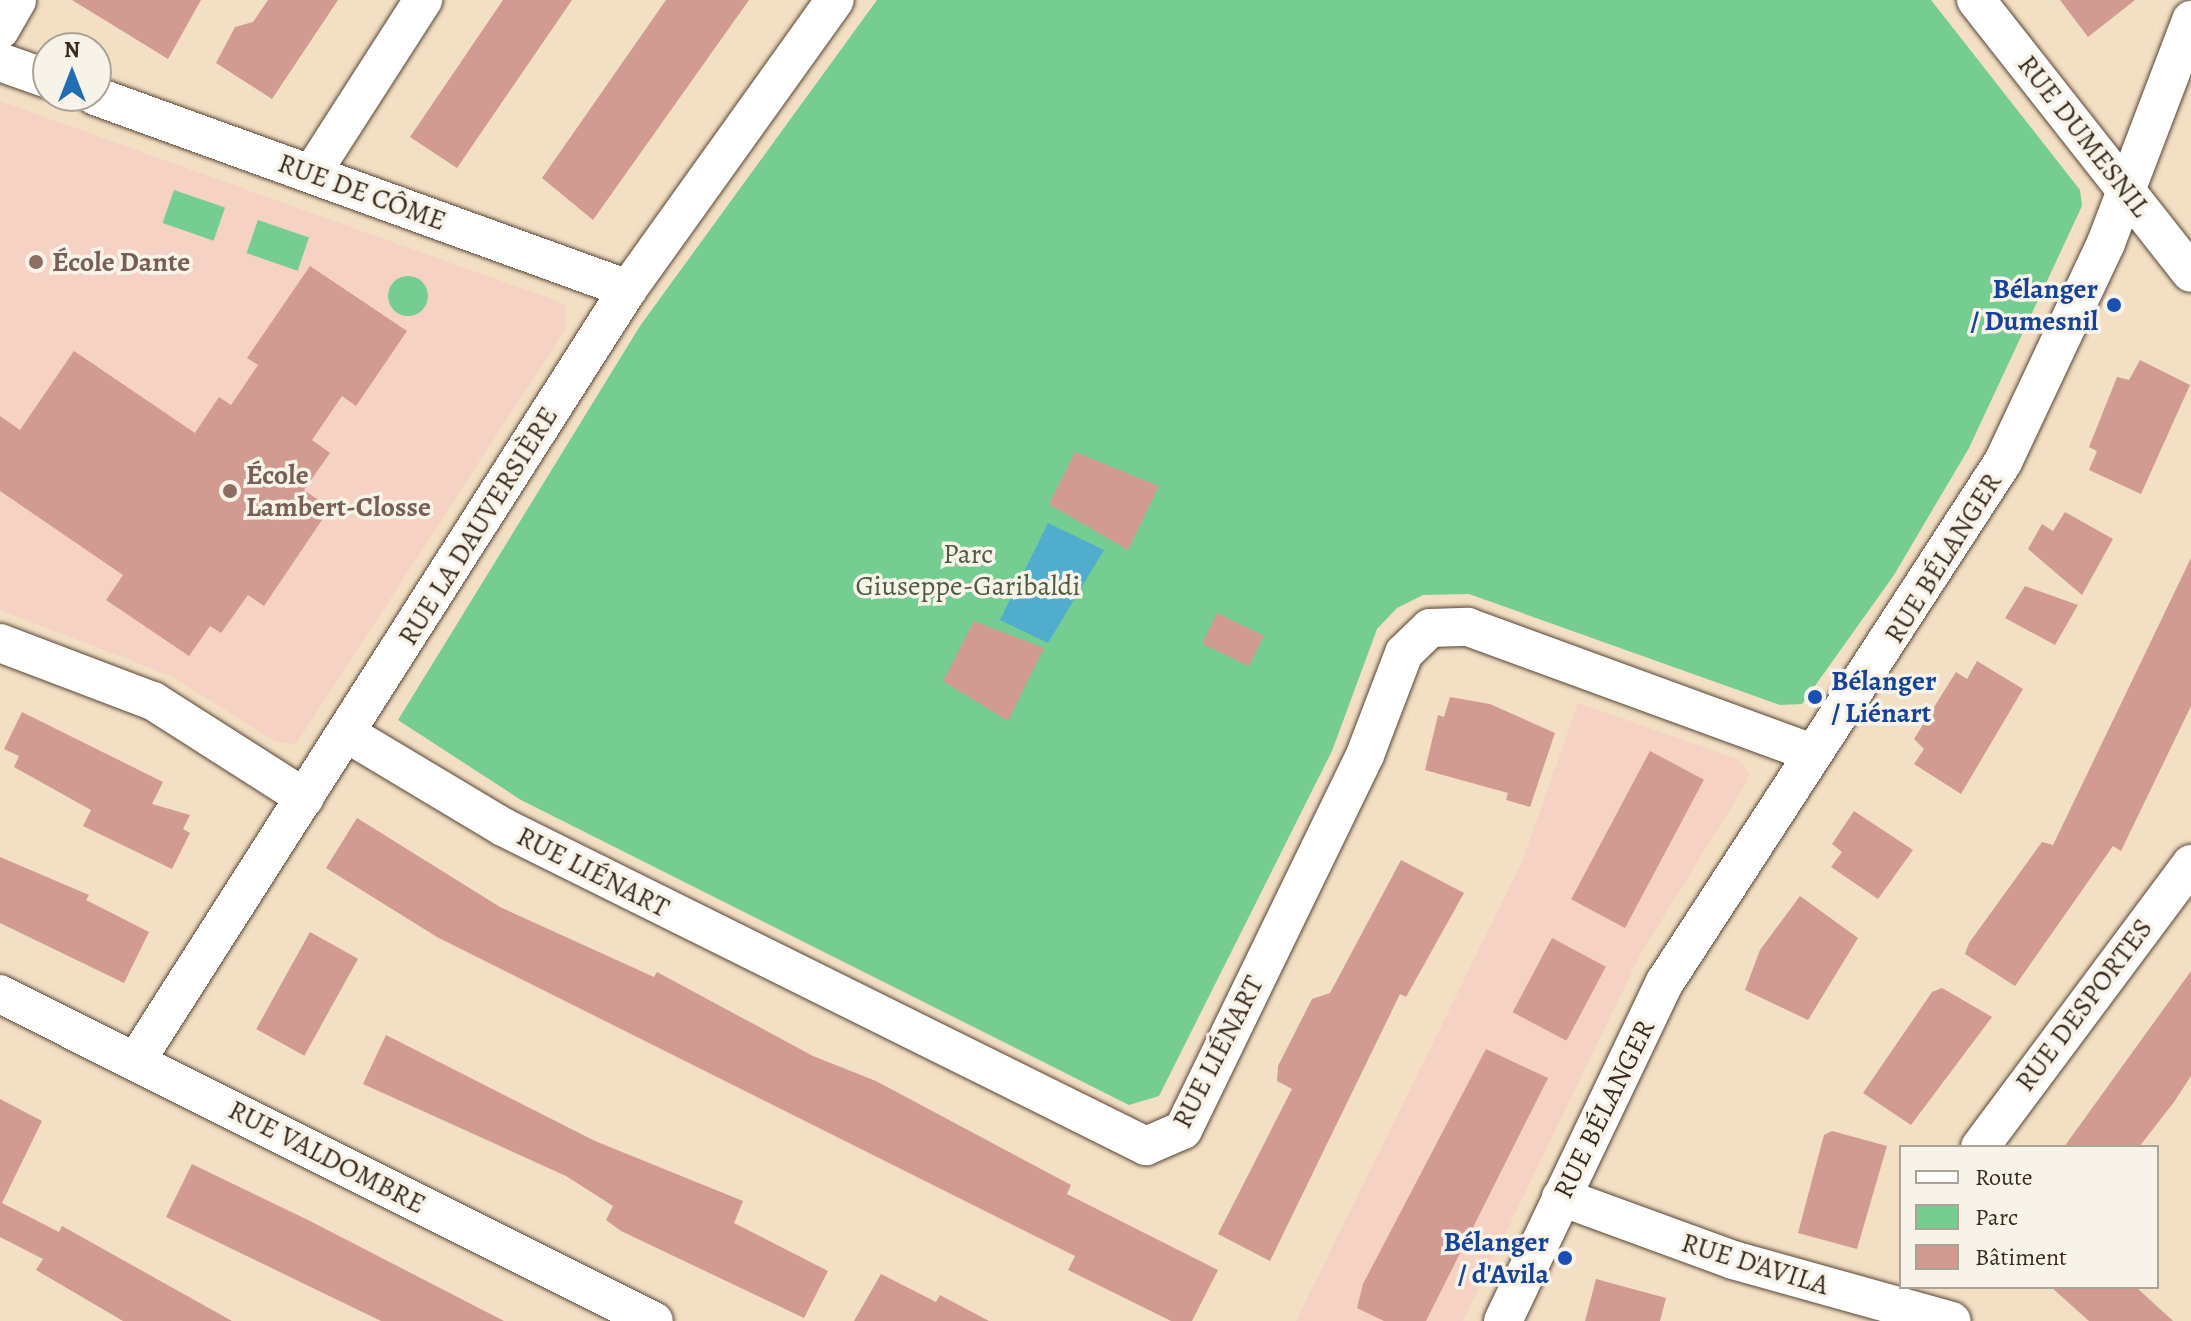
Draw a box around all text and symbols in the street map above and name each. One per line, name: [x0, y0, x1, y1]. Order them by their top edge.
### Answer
north arrow: [32, 32, 112, 112]
text: N: [64, 35, 80, 65]
street label: RUE DUMESNIL: [2010, 48, 2158, 224]
street label: RUE DE CÔME: [273, 146, 451, 238]
place label: École Dante: [52, 245, 190, 279]
marker: École Dante: [27, 253, 45, 271]
place label: Bélanger / Dumesnil: [1970, 272, 2098, 338]
marker: Bélanger / Dumesnil: [2105, 296, 2123, 314]
street label: RUE LA DAUVERSIÈRE: [391, 401, 565, 651]
place label: École Lambert-Closse: [246, 458, 431, 524]
street label: RUE BÉLANGER: [1877, 467, 2009, 649]
marker: École Lambert-Closse: [221, 482, 239, 500]
park label: Parc Giuseppe-Garibaldi: [856, 537, 1080, 603]
place label: Bélanger / Liénart: [1831, 664, 1936, 730]
marker: Bélanger / Liénart: [1806, 688, 1824, 706]
street label: RUE LIÉNART: [511, 819, 675, 925]
street label: RUE DESPORTES: [2008, 912, 2160, 1098]
street label: RUE LIÉNART: [1165, 970, 1271, 1134]
street label: RUE BÉLANGER: [1546, 1014, 1662, 1204]
street label: RUE VALDOMBRE: [223, 1093, 431, 1221]
legend: [1899, 1145, 2159, 1289]
text: Route: [1975, 1161, 2033, 1193]
text: Parc: [1975, 1201, 2018, 1233]
place label: Bélanger / d'Avila: [1444, 1225, 1549, 1291]
street label: RUE D'AVILA: [1677, 1226, 1833, 1302]
text: Bâtiment: [1975, 1241, 2067, 1273]
marker: Bélanger / d'Avila: [1556, 1249, 1574, 1267]

